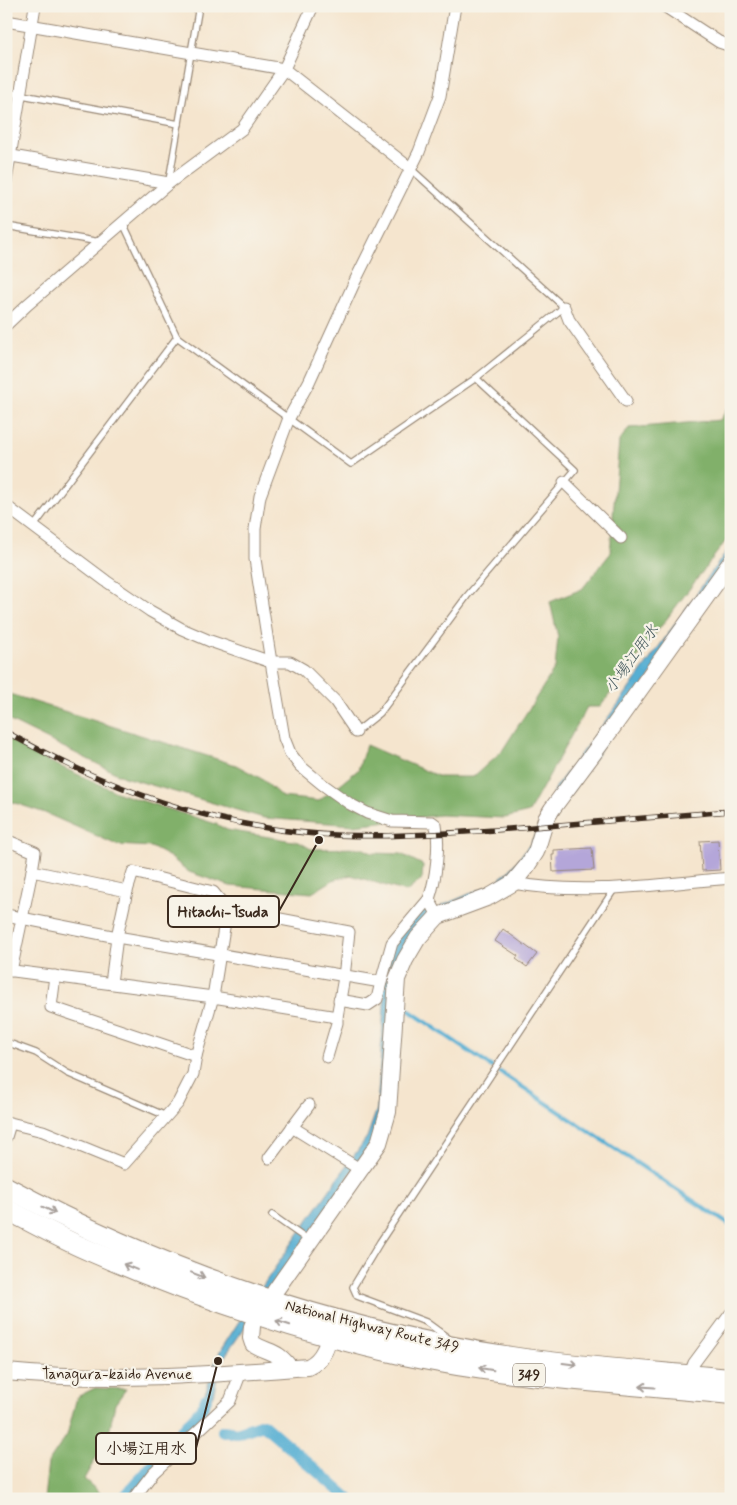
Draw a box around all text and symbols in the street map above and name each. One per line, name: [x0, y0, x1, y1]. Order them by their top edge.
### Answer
water label: 小場江用水: [600, 620, 664, 698]
callout: Hitachi-Tsuda: [168, 896, 279, 927]
text: Hitachi-Tsuda: [177, 902, 269, 923]
one-way arrow: [41, 1206, 56, 1215]
one-way arrow: [123, 1262, 138, 1272]
one-way arrow: [190, 1271, 205, 1280]
street label: National Highway Route 349: [283, 1296, 461, 1358]
one-way arrow: [275, 1317, 291, 1327]
one-way arrow: [562, 1359, 578, 1369]
one-way arrow: [478, 1364, 494, 1374]
road number: 349: [513, 1364, 545, 1386]
street label: Tanagura-kaido Avenue: [42, 1365, 192, 1386]
one-way arrow: [640, 1382, 656, 1391]
callout: 小場江用水: [96, 1433, 196, 1464]
text: 小場江用水: [106, 1439, 187, 1460]

